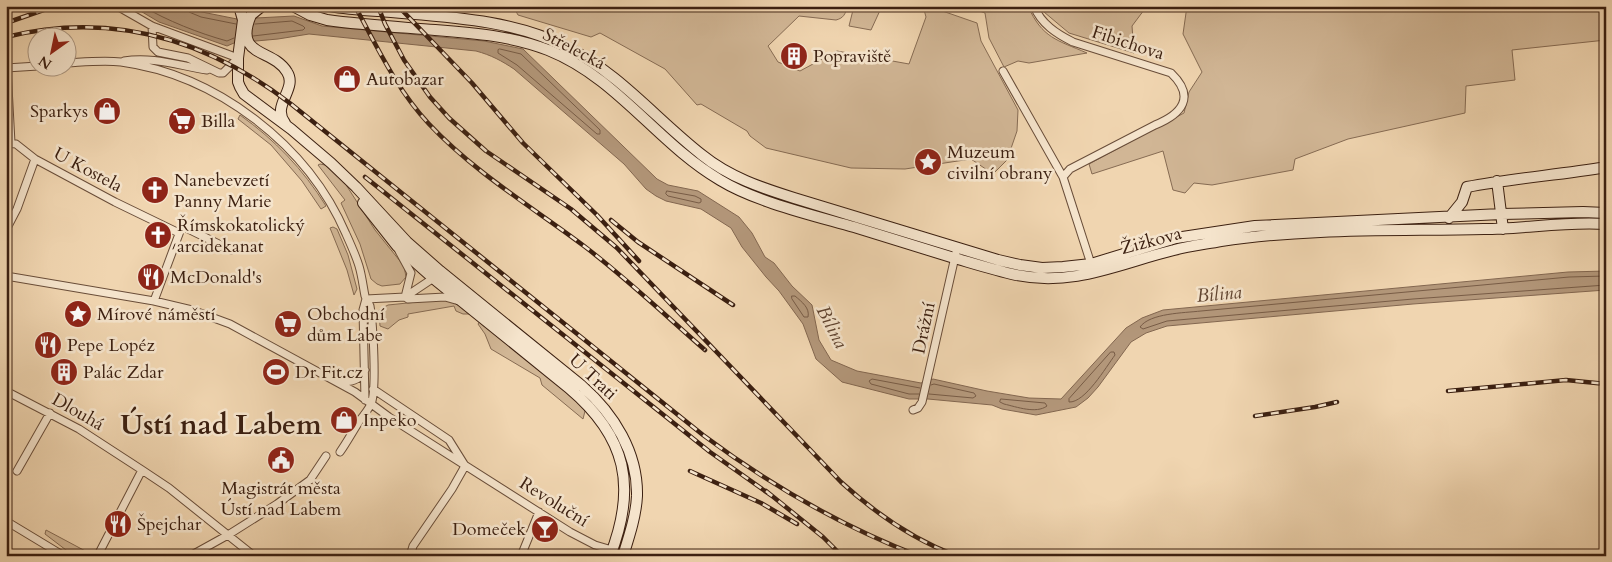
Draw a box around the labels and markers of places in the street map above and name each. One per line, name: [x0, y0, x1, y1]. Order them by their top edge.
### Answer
building icon: Popraviště: [779, 41, 809, 71]
place label: Popraviště: [813, 44, 891, 69]
shop icon: Autobazar: [332, 64, 362, 94]
place label: Autobazar: [366, 67, 444, 92]
shop icon: Sparkys: [92, 96, 122, 126]
place label: Sparkys: [30, 99, 88, 124]
supermarket icon: Billa: [167, 106, 197, 136]
place label: Billa: [201, 109, 235, 134]
place label: Muzeum civilní obrany: [947, 140, 1053, 186]
place icon: Muzeum civilní obrany: [913, 147, 943, 177]
place label: Nanebevzetí Panny Marie: [174, 168, 272, 214]
church icon: Nanebevzetí Panny Marie: [140, 175, 170, 205]
place label: Římskokatolický arcidekanat: [177, 213, 305, 259]
church icon: Římskokatolický arcidekanat: [143, 220, 173, 250]
restaurant icon: McDonald's: [136, 262, 166, 292]
place label: McDonald's: [170, 265, 262, 290]
place icon: Mírové náměstí: [63, 299, 93, 329]
place label: Mírové náměstí: [97, 302, 216, 327]
place label: Obchodní dům Labe: [307, 302, 385, 348]
supermarket icon: Obchodní dům Labe: [273, 309, 303, 339]
restaurant icon: Pepe Lopéz: [33, 330, 63, 360]
place label: Pepe Lopéz: [67, 333, 155, 358]
building icon: Palác Zdar: [49, 357, 79, 387]
sports icon: Dr Fit.cz: [261, 357, 291, 387]
place label: Palác Zdar: [83, 360, 164, 385]
place label: Dr Fit.cz: [295, 360, 363, 385]
shop icon: Inpeko: [329, 405, 359, 435]
place label: Inpeko: [363, 408, 417, 433]
public building icon: Magistrát města Ústí nad Labem: [266, 445, 296, 475]
place label: Magistrát města Ústí nad Labem: [221, 476, 342, 522]
restaurant icon: Špejchar: [103, 509, 133, 539]
place label: Špejchar: [137, 512, 202, 537]
bar icon: Domeček: [530, 514, 560, 544]
place label: Domeček: [452, 517, 526, 542]

